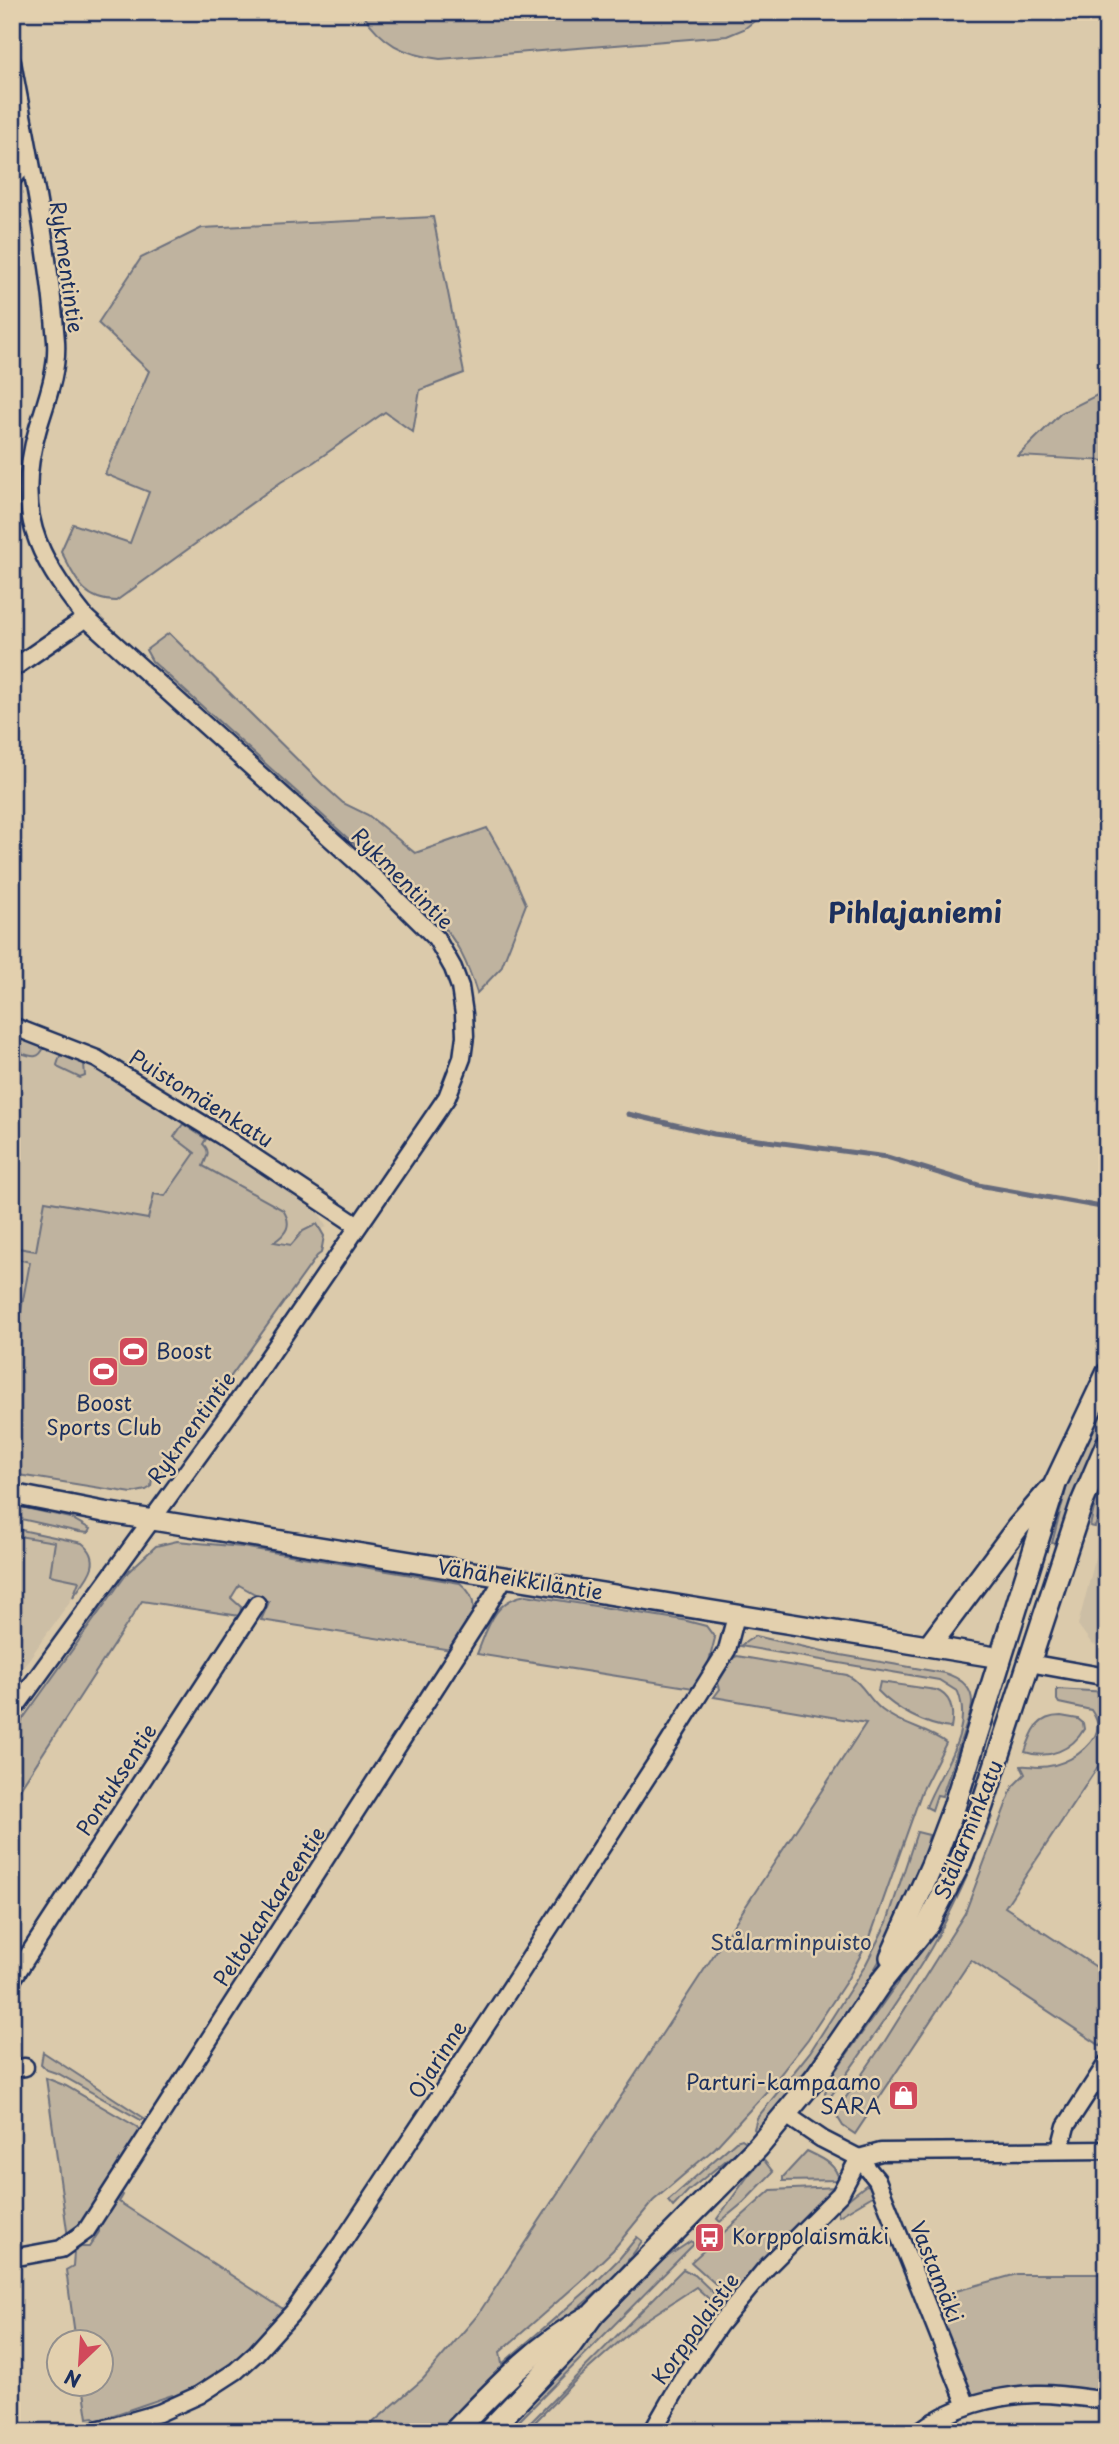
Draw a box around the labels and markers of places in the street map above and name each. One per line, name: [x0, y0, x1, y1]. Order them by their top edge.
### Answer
place label: Boost: [156, 1334, 212, 1366]
sports icon: Boost: [116, 1335, 150, 1369]
sports icon: Boost Sports Club: [87, 1355, 121, 1389]
place label: Boost Sports Club: [46, 1386, 162, 1442]
place label: Parturi-kampaamo SARA: [686, 2065, 881, 2121]
shop icon: Parturi-kampaamo SARA: [887, 2078, 921, 2112]
place label: Korppolaismäki: [732, 2219, 889, 2251]
bus stop icon: Korppolaismäki: [692, 2220, 726, 2254]

